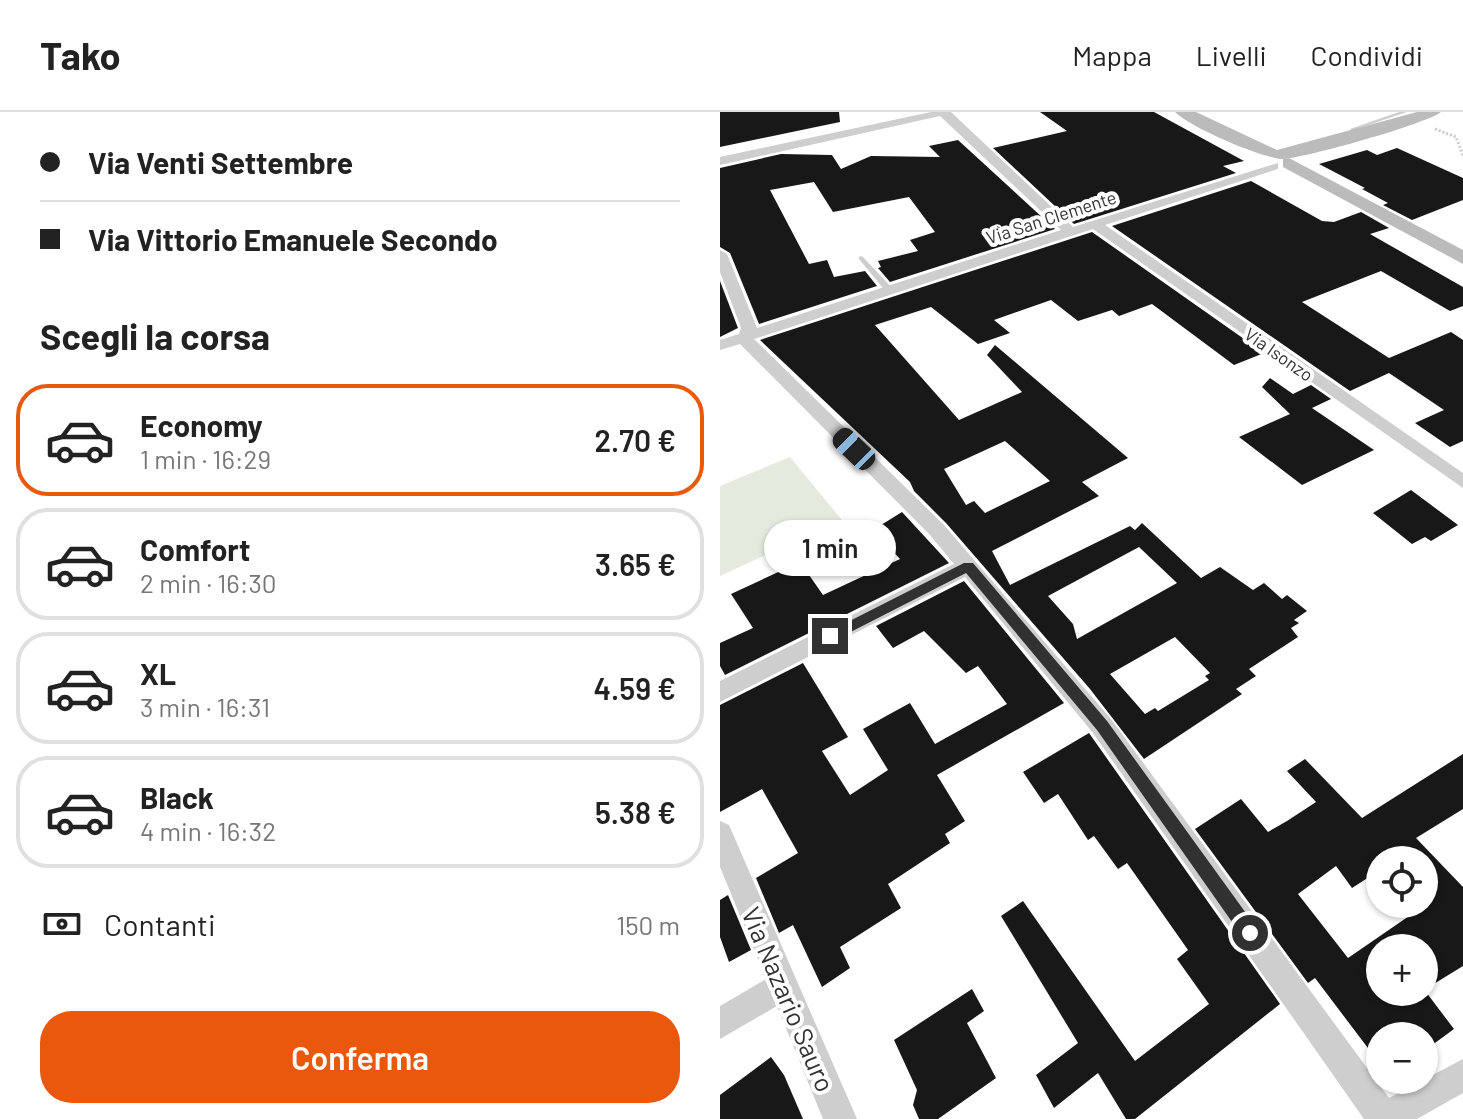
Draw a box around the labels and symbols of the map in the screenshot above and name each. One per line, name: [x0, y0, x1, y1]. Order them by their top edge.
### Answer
street label: Via San Clemente: [983, 186, 1119, 248]
street label: Via Isonzo: [1240, 322, 1318, 386]
car: [828, 424, 880, 474]
callout: 1 min: [764, 520, 896, 576]
route end: [812, 618, 848, 654]
street label: Via Nazario Sauro: [736, 902, 842, 1096]
route start: [1232, 915, 1268, 951]

